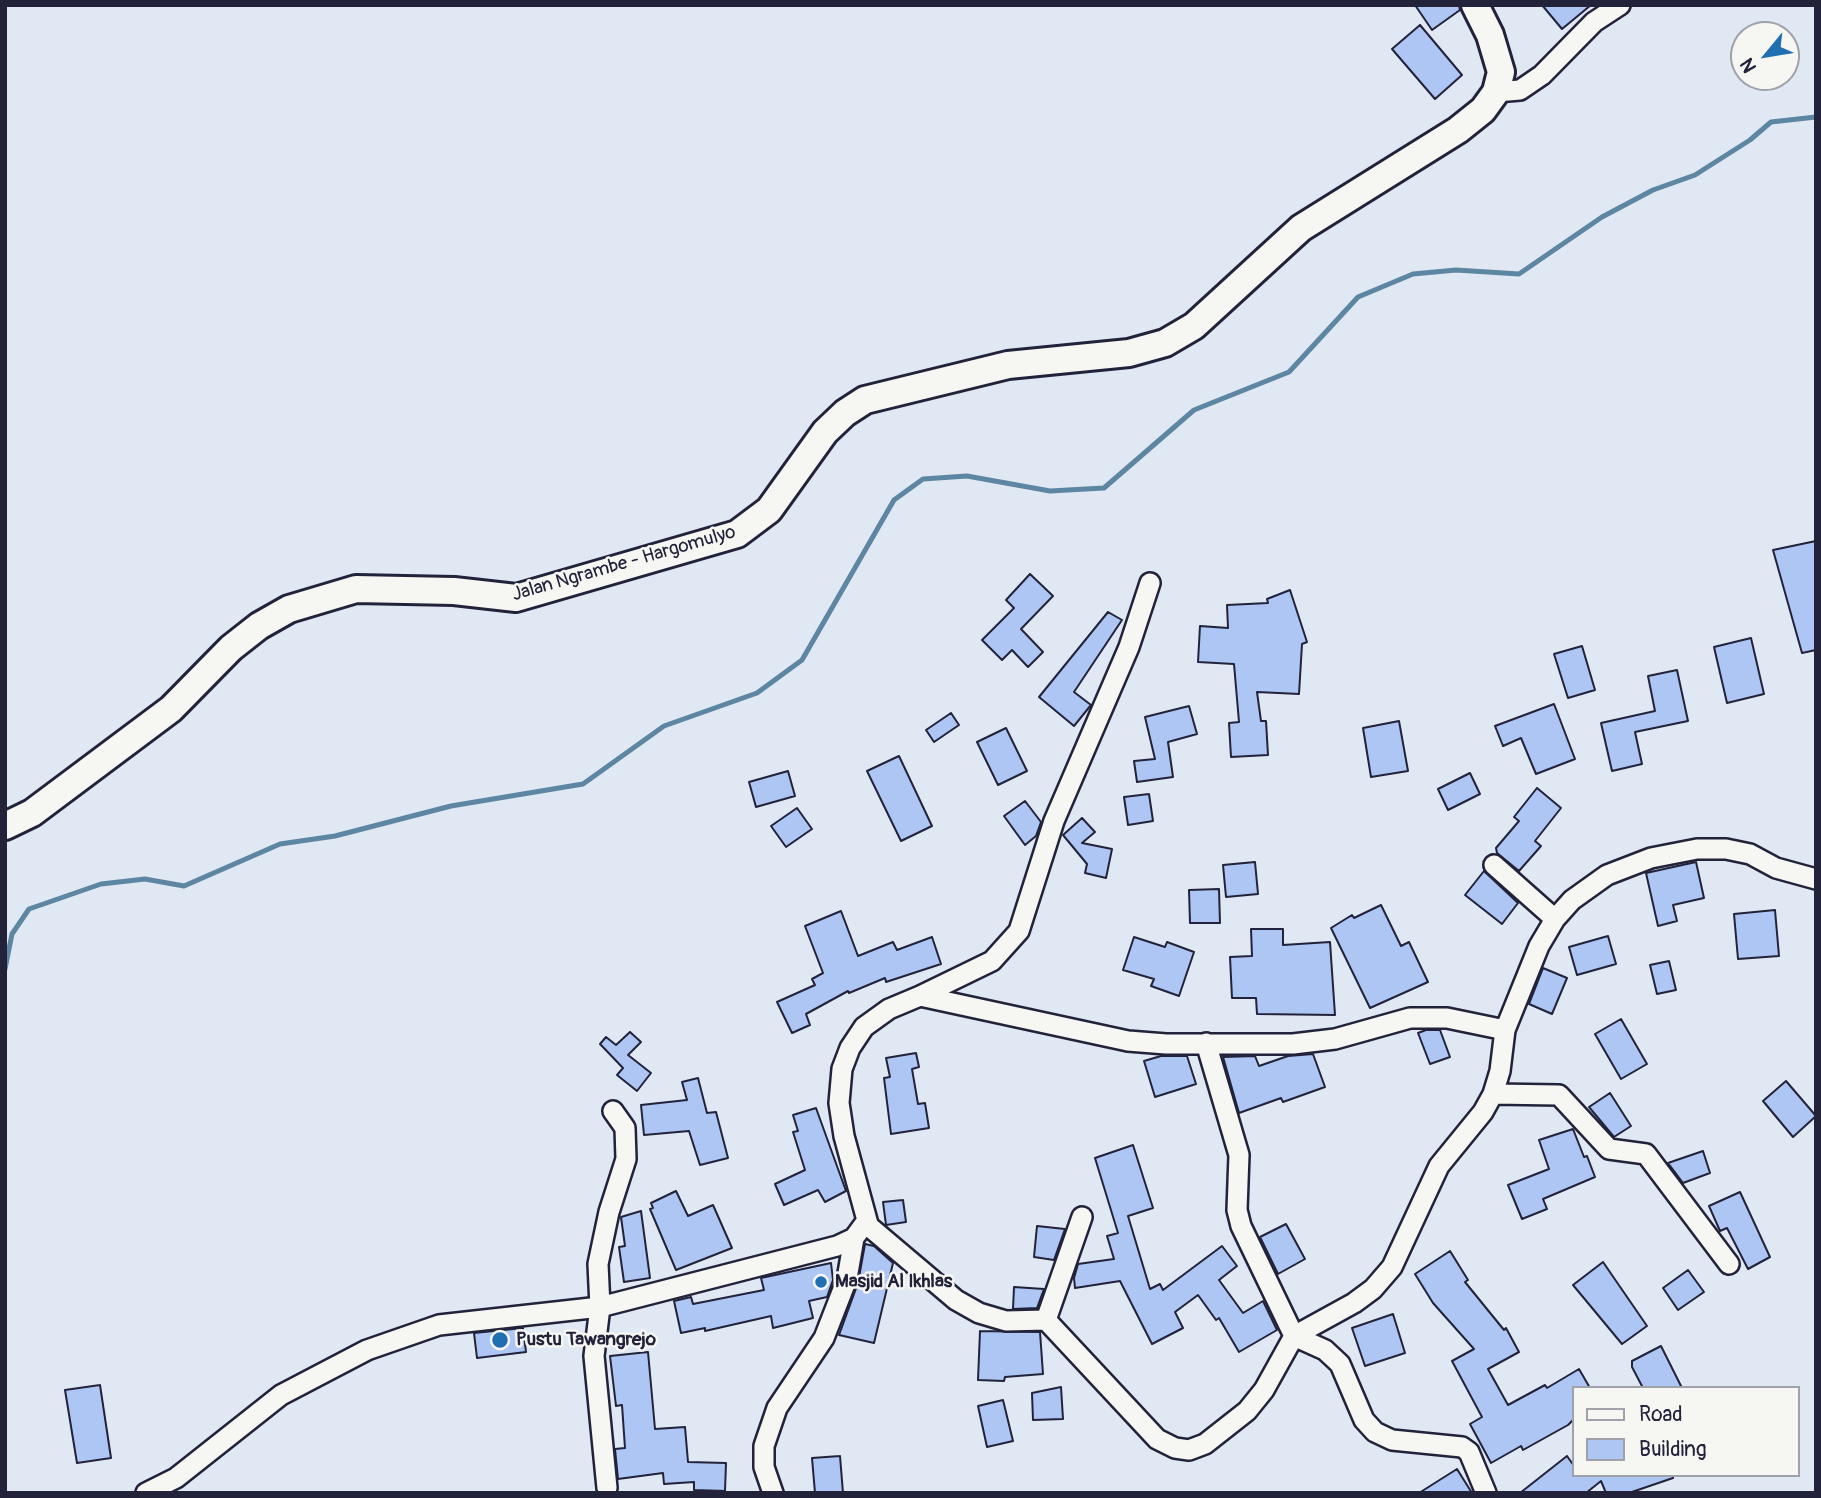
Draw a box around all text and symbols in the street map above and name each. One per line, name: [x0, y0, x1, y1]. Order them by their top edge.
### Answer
north arrow: [1730, 21, 1800, 91]
text: N: [1735, 54, 1762, 77]
street label: Jalan Ngrambe - Hargomulyo: [510, 521, 738, 607]
place label: Masjid Al Ikhlas: [835, 1271, 952, 1293]
marker: Masjid Al Ikhlas: [813, 1274, 829, 1290]
place label: Pustu Tawangrejo: [516, 1329, 656, 1351]
marker: Pustu Tawangrejo: [490, 1330, 510, 1350]
legend: [1573, 1386, 1800, 1477]
text: Road: [1639, 1401, 1683, 1428]
text: Building: [1639, 1436, 1706, 1463]

